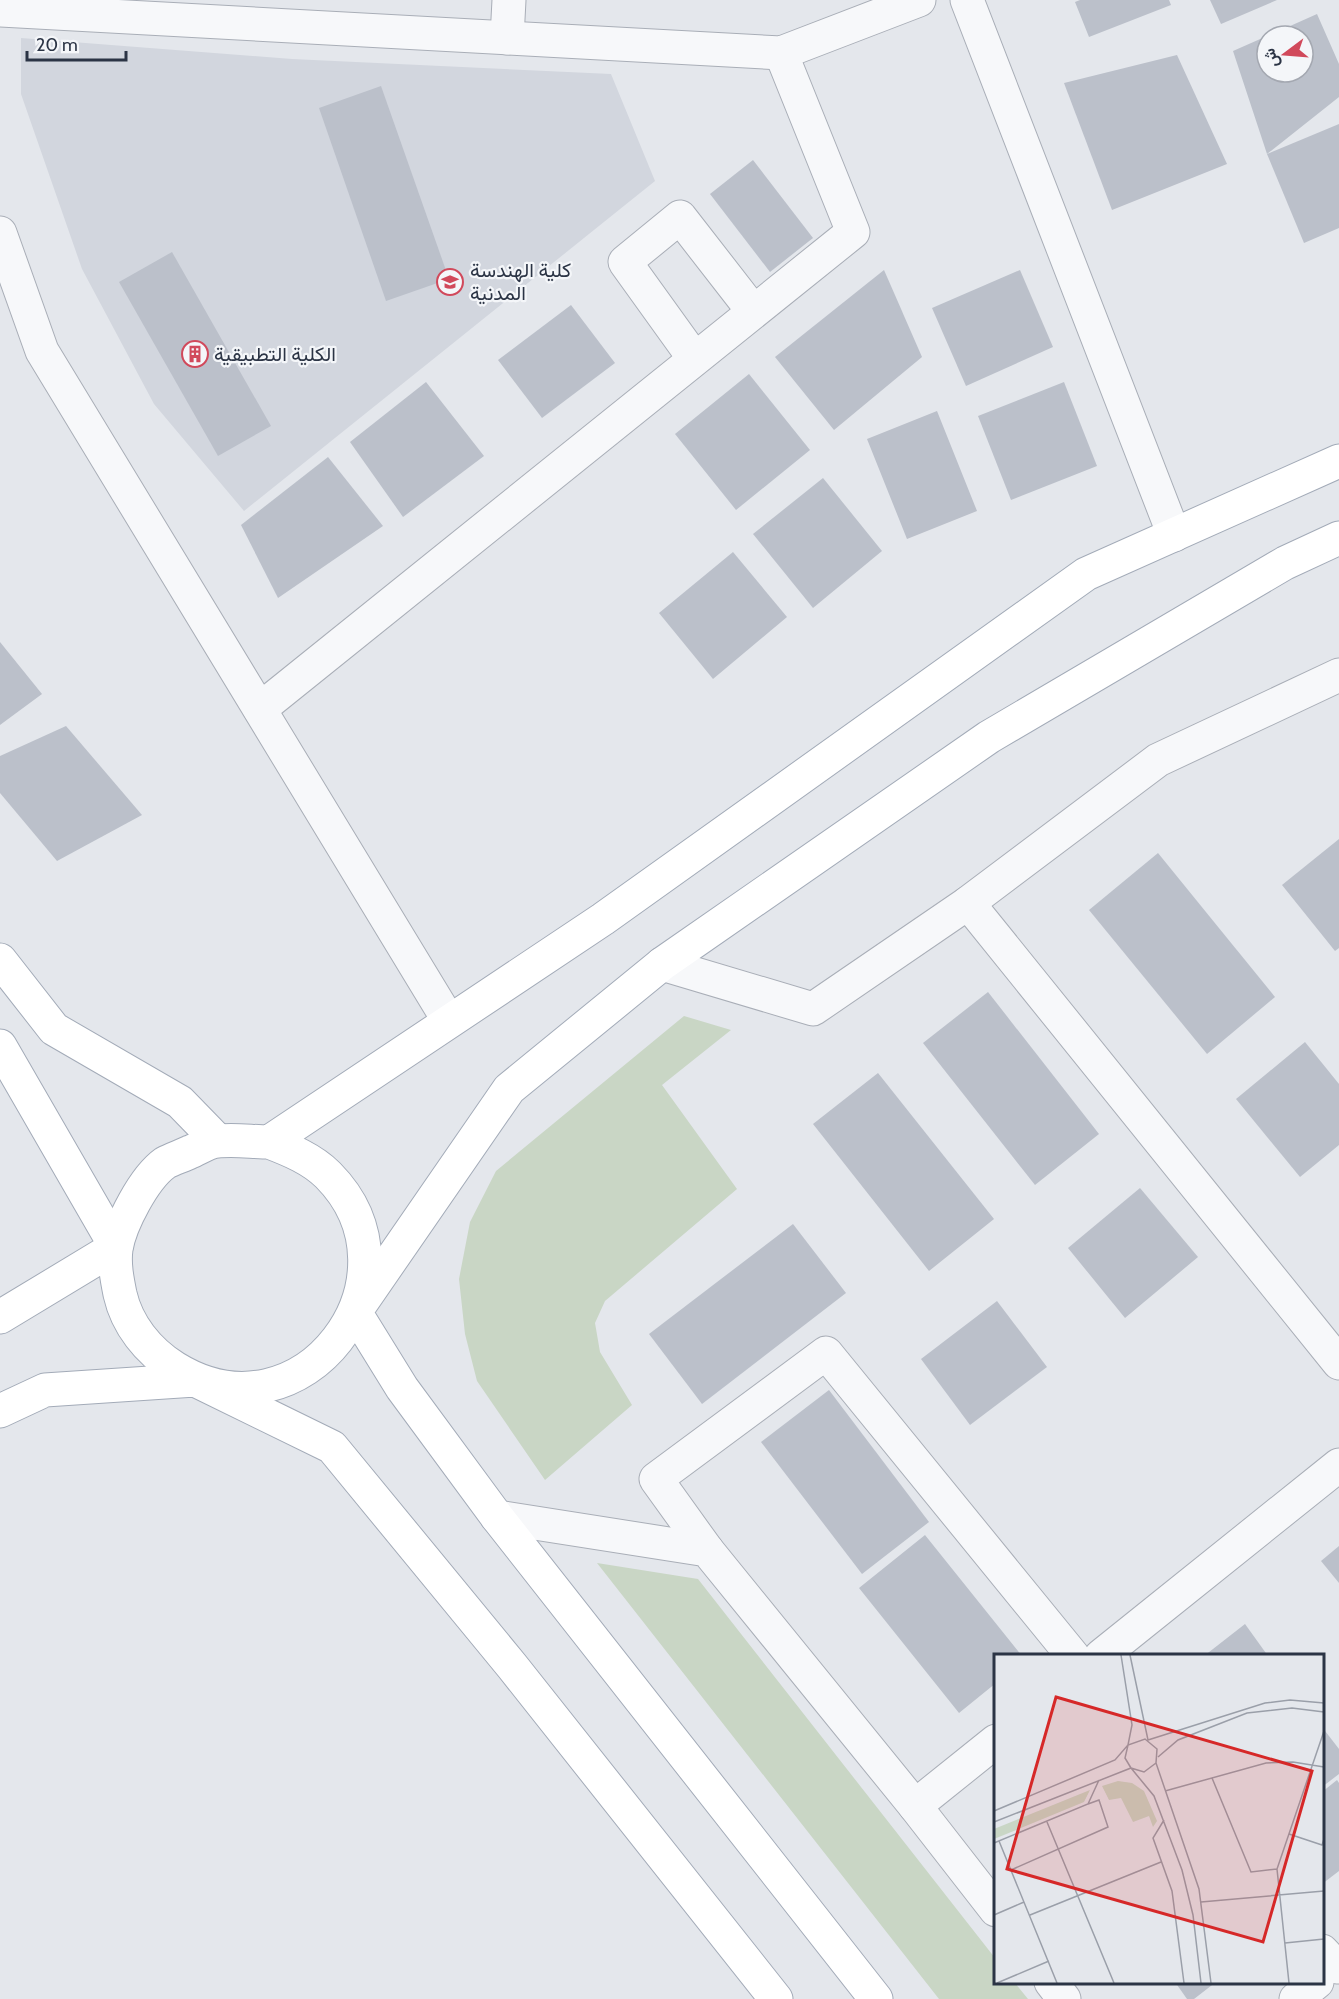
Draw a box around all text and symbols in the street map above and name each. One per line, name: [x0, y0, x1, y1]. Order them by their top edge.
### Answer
scale bar: [27, 24, 126, 62]
north arrow: [1255, 24, 1315, 84]
text: 20 m: [36, 34, 78, 56]
text: ش: [1259, 46, 1283, 70]
place label: كلية الهندسة المدنية: [470, 258, 571, 305]
school or university icon: كلية الهندسة المدنية: [435, 267, 465, 297]
building icon: الكلية التطبيقية: [180, 339, 210, 369]
place label: الكلية التطبيقية: [214, 342, 336, 366]
inset map: [994, 1654, 1324, 1984]

